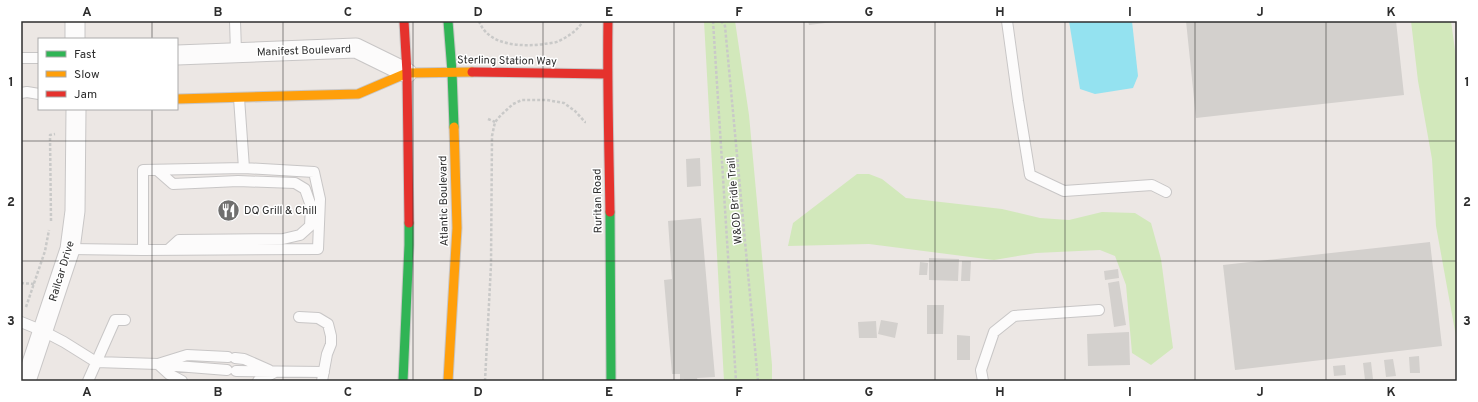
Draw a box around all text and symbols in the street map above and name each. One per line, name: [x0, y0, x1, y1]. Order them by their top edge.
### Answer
text: A: [82, 5, 92, 21]
text: B: [214, 5, 223, 21]
text: C: [344, 5, 352, 21]
text: D: [473, 5, 483, 21]
text: E: [605, 5, 613, 21]
text: F: [735, 5, 743, 21]
text: G: [865, 5, 874, 21]
text: H: [995, 5, 1005, 21]
text: I: [1128, 5, 1132, 21]
text: J: [1256, 5, 1264, 21]
text: K: [1386, 5, 1396, 21]
legend: [38, 38, 178, 110]
street label: Manifest Boulevard: [257, 42, 351, 60]
text: Fast: [74, 47, 96, 63]
street label: Sterling Station Way: [457, 53, 557, 69]
text: Slow: [74, 67, 100, 83]
text: 1: [8, 75, 14, 91]
text: 1: [1464, 75, 1470, 91]
text: Jam: [74, 87, 97, 103]
street label: Atlantic Boulevard: [436, 156, 452, 246]
street label: W&OD Bridle Trail: [724, 157, 746, 245]
street label: Ruritan Road: [590, 169, 606, 233]
text: 2: [7, 195, 15, 211]
text: 2: [1463, 195, 1471, 211]
restaurant icon: DQ Grill & Chill: [215, 197, 241, 223]
place label: DQ Grill & Chill: [244, 204, 317, 218]
street label: Railcar Drive: [46, 239, 78, 303]
text: 3: [7, 314, 15, 330]
text: 3: [1463, 314, 1471, 330]
text: A: [82, 385, 92, 401]
text: B: [214, 385, 223, 401]
text: C: [344, 385, 352, 401]
text: D: [473, 385, 483, 401]
text: E: [605, 385, 613, 401]
text: F: [735, 385, 743, 401]
text: G: [865, 385, 874, 401]
text: H: [995, 385, 1005, 401]
text: I: [1128, 385, 1132, 401]
text: J: [1256, 385, 1264, 401]
text: K: [1386, 385, 1396, 401]

